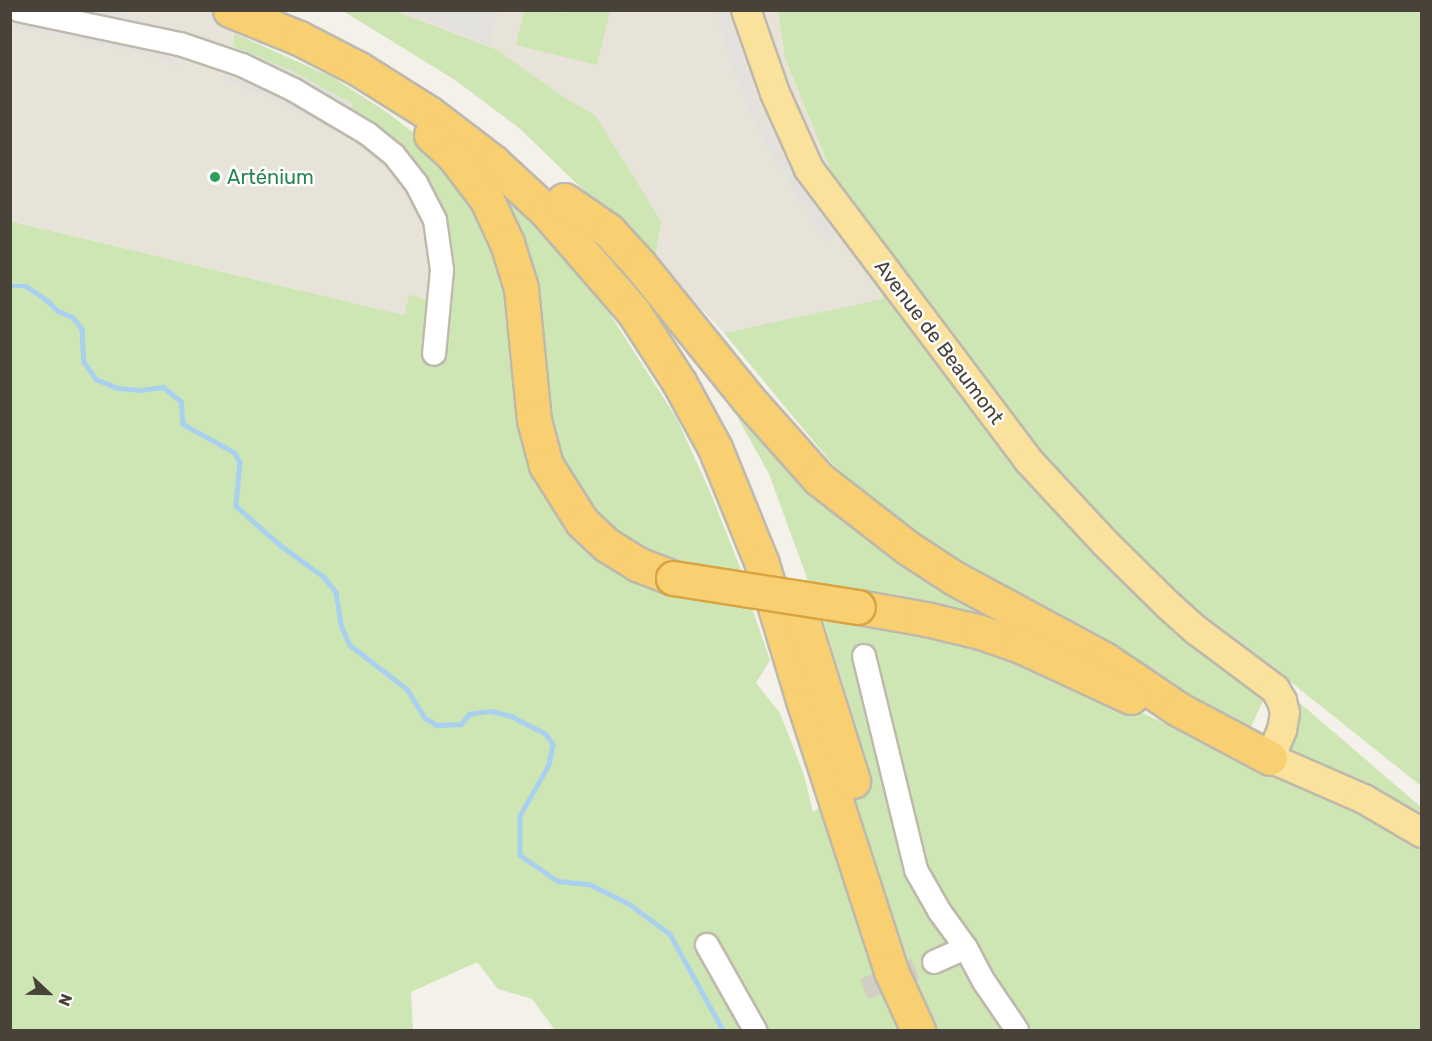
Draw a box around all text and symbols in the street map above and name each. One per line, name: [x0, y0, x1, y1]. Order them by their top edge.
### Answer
place label: Arténium: [227, 165, 314, 189]
marker: Arténium: [208, 170, 222, 184]
street label: Avenue de Beaumont: [869, 255, 1009, 429]
north arrow: [18, 963, 78, 1023]
text: N: [54, 991, 76, 1009]

